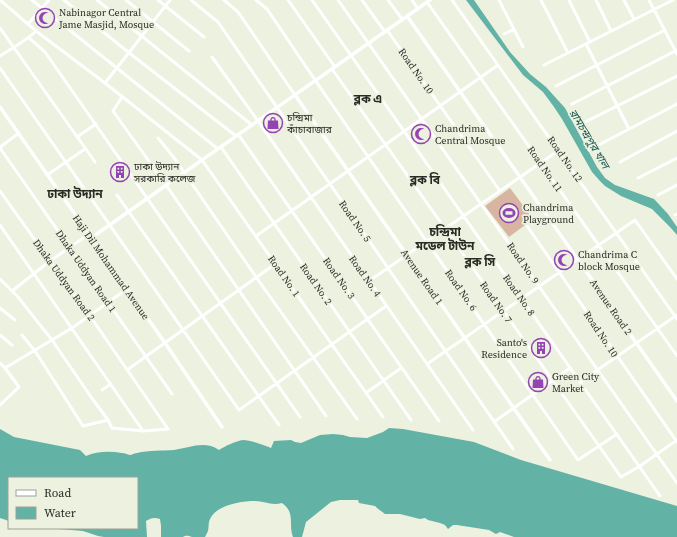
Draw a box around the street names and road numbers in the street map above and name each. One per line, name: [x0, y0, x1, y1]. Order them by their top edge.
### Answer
street label: Road No. 10: [396, 46, 436, 96]
street label: Road No. 12: [545, 134, 585, 184]
street label: Road No. 11: [525, 144, 565, 194]
street label: Road No. 5: [336, 198, 374, 244]
street label: Haji Dil Mohammad Avenue: [70, 212, 152, 322]
street label: Dhaka Uddyan Road 1: [53, 227, 119, 315]
street label: Dhaka Uddyan Road 2: [30, 237, 98, 323]
street label: Road No. 9: [504, 240, 542, 286]
street label: Avenue Road 1: [398, 247, 446, 307]
street label: Road No. 1: [265, 253, 303, 299]
street label: Road No. 4: [346, 253, 384, 299]
street label: Road No. 3: [320, 255, 358, 301]
street label: Road No. 2: [297, 261, 335, 307]
street label: Road No. 6: [442, 267, 480, 313]
street label: Road No. 8: [500, 272, 538, 318]
street label: Avenue Road 2: [587, 277, 635, 337]
street label: Road No. 7: [477, 279, 515, 325]
street label: Road No. 10: [581, 308, 621, 360]

